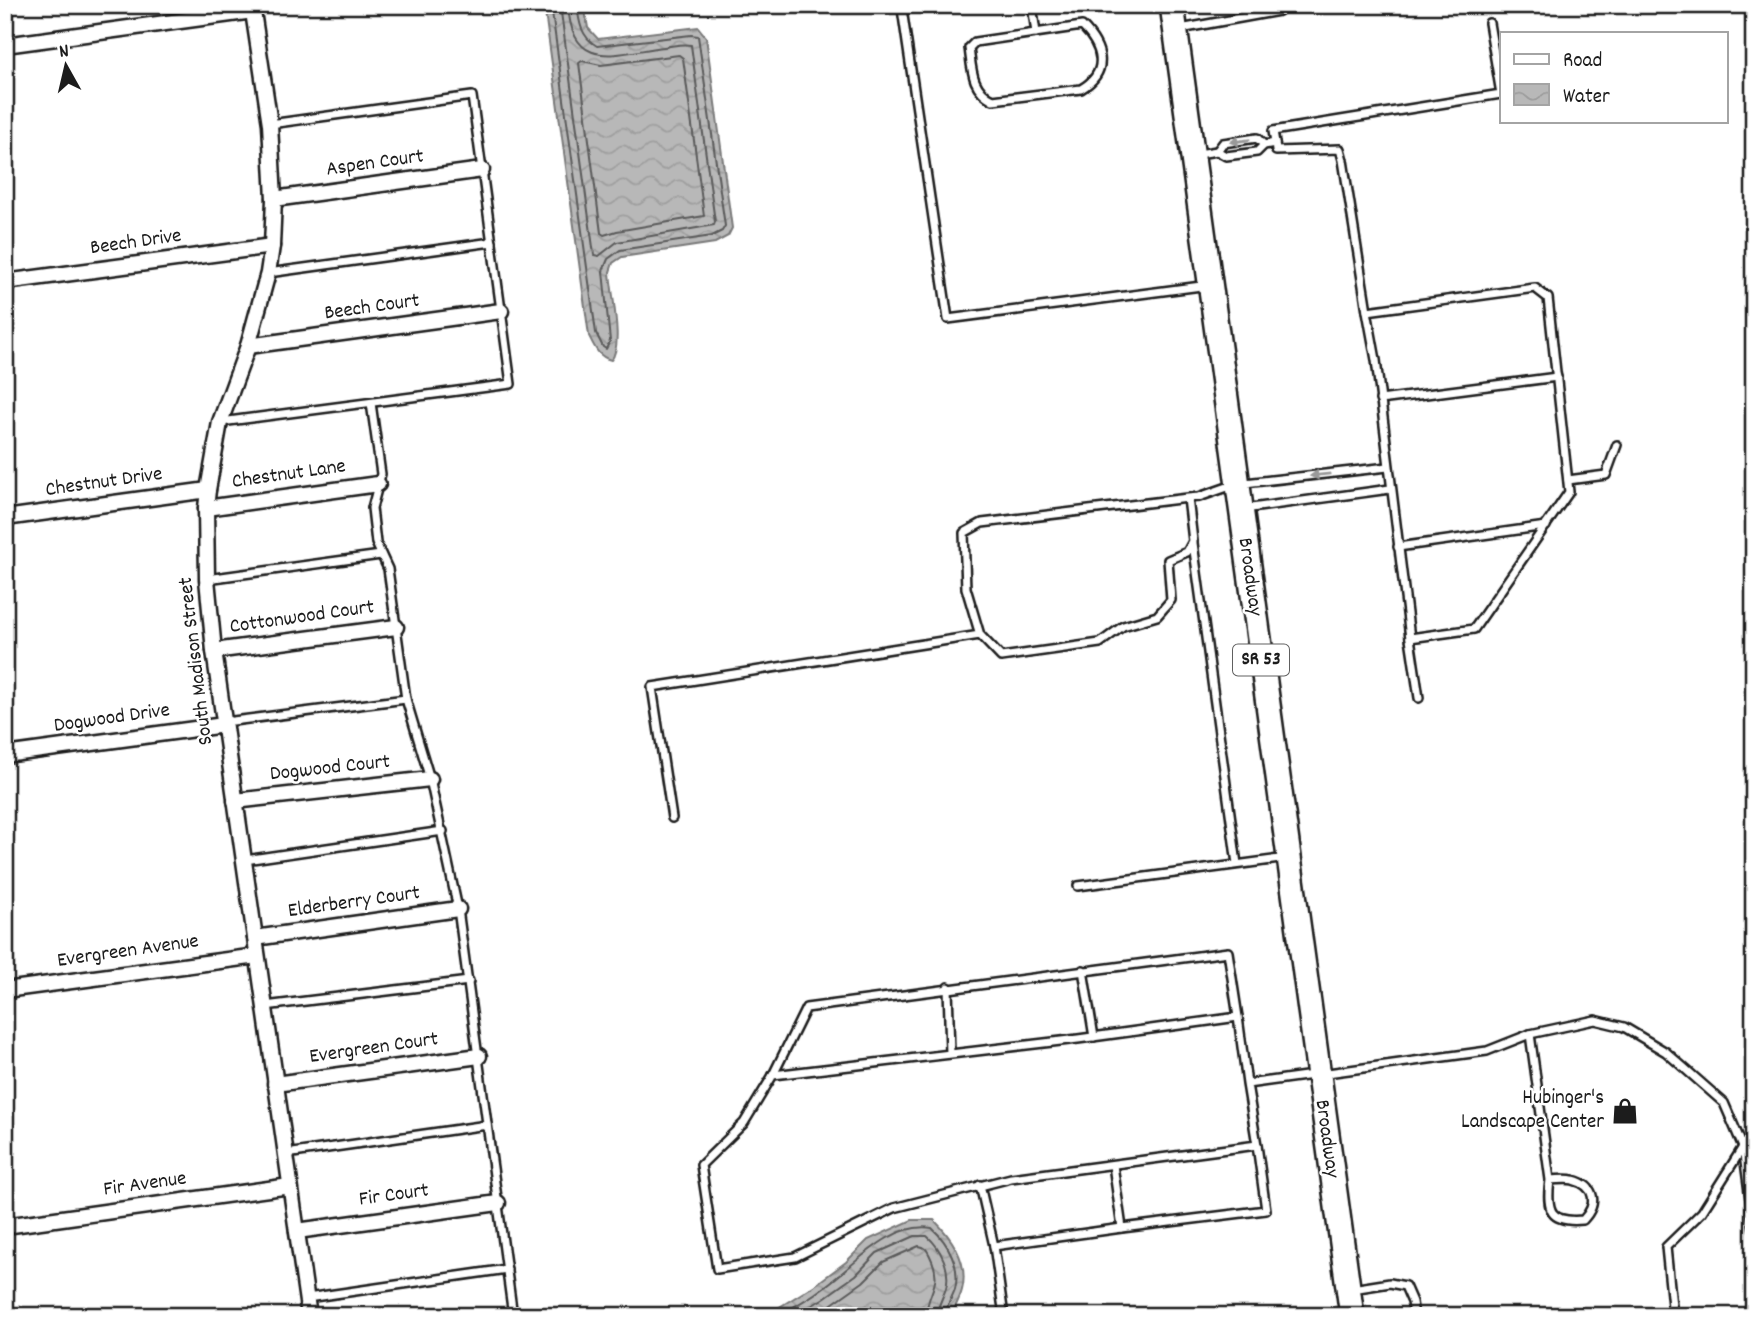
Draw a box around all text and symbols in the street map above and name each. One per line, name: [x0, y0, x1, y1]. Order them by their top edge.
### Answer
north arrow: [32, 32, 102, 102]
legend: [1500, 32, 1728, 122]
text: N: [58, 39, 71, 67]
text: Road: [1563, 47, 1602, 77]
text: Water: [1563, 83, 1610, 113]
one-way arrow: [1228, 135, 1250, 146]
street label: Aspen Court: [324, 142, 426, 186]
street label: Beech Drive: [88, 222, 184, 264]
street label: Beech Court: [323, 286, 422, 330]
street label: Chestnut Lane: [230, 452, 348, 498]
street label: Chestnut Drive: [44, 460, 164, 506]
one-way arrow: [1309, 469, 1331, 480]
street label: Broadway: [1229, 536, 1269, 619]
street label: South Madison Street: [172, 575, 222, 747]
street label: Cottonwood Court: [228, 593, 376, 643]
road number: SR 53: [1233, 645, 1289, 676]
street label: Dogwood Drive: [52, 696, 172, 742]
street label: Dogwood Court: [268, 748, 392, 790]
street label: Elderberry Court: [286, 879, 422, 927]
street label: Evergreen Avenue: [55, 927, 201, 977]
street label: Evergreen Court: [308, 1025, 441, 1073]
place label: Hubinger's Landscape Center: [1461, 1084, 1604, 1138]
shop icon: Hubinger's Landscape Center: [1610, 1096, 1640, 1126]
street label: Broadway: [1306, 1098, 1346, 1181]
street label: Fir Avenue: [102, 1164, 188, 1206]
street label: Fir Court: [357, 1176, 431, 1216]

